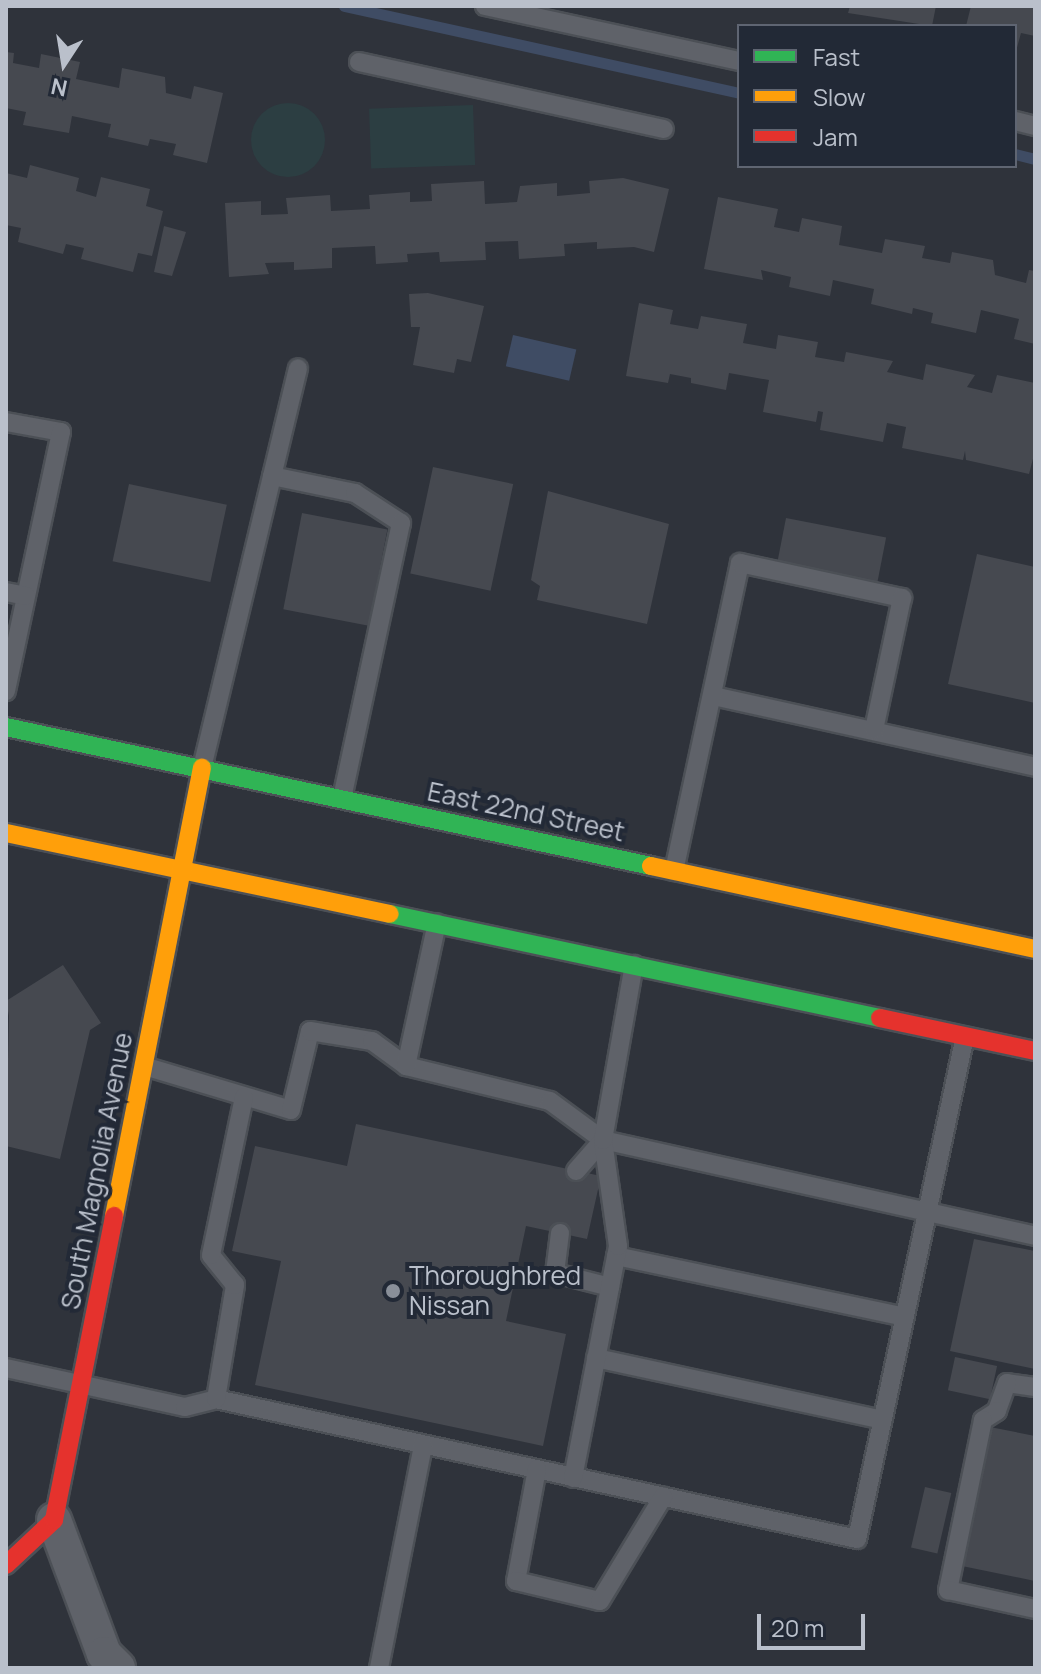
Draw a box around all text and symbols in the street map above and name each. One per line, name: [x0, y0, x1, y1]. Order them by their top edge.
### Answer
north arrow: [24, 24, 104, 104]
legend: [737, 24, 1017, 168]
text: Fast: [813, 40, 860, 73]
text: N: [48, 71, 70, 104]
text: Slow: [813, 80, 866, 113]
text: Jam: [813, 120, 858, 153]
street label: East 22nd Street: [425, 776, 627, 848]
street label: South Magnolia Avenue: [55, 1030, 139, 1312]
place label: Thoroughbred Nissan: [409, 1260, 581, 1322]
marker: Thoroughbred Nissan: [384, 1282, 402, 1300]
scale bar: [761, 1598, 869, 1648]
text: 20 m: [771, 1611, 824, 1644]

